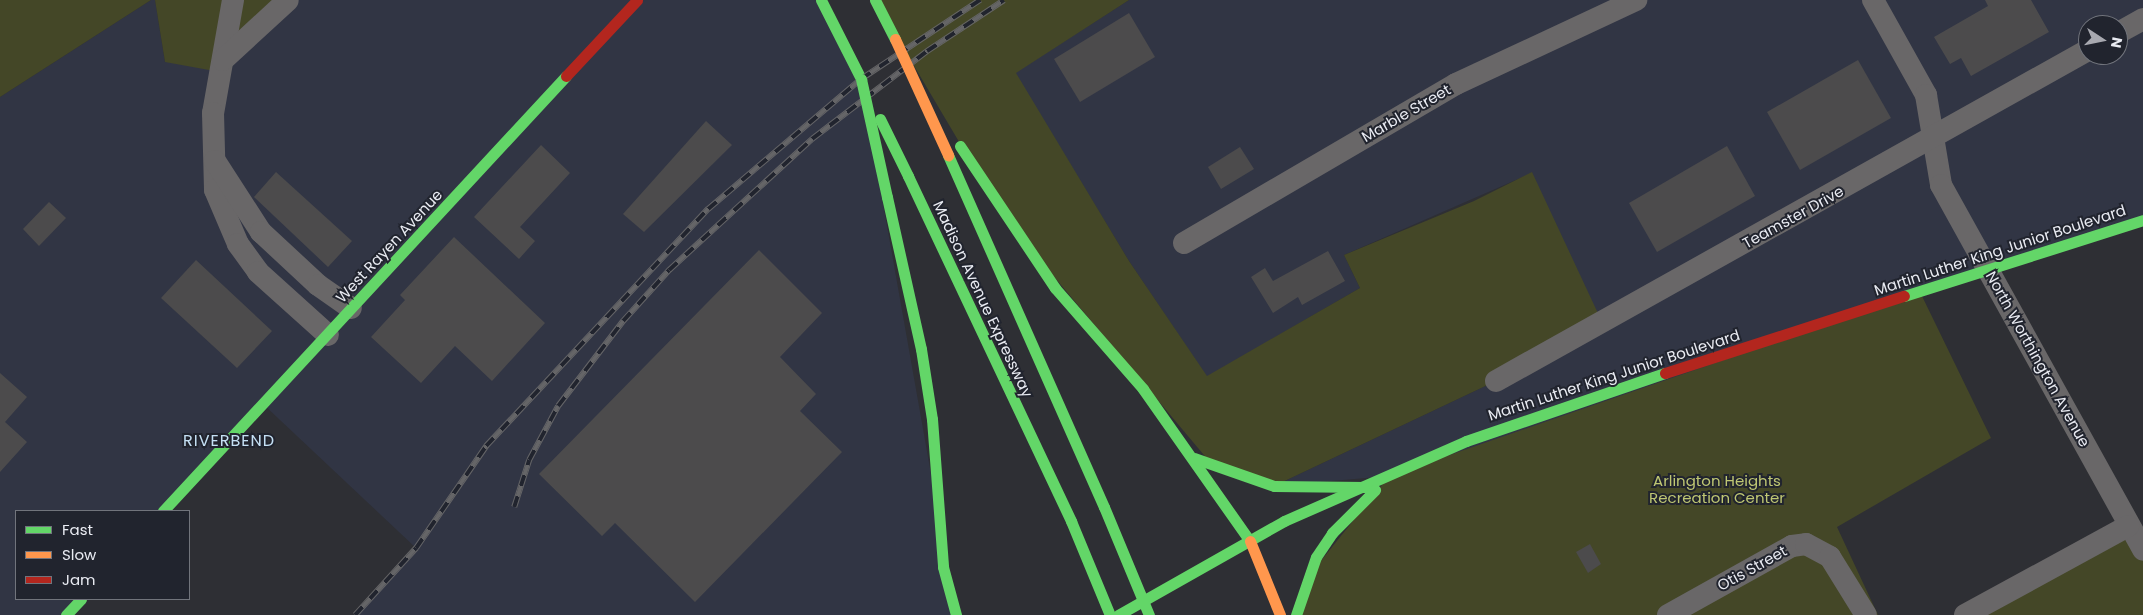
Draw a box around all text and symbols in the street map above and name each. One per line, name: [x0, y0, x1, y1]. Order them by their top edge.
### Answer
north arrow: [2078, 15, 2128, 65]
text: N: [2106, 36, 2128, 50]
street label: Marble Street: [1358, 80, 1454, 146]
street label: Teamster Drive: [1739, 182, 1847, 252]
street label: West Rayen Avenue: [332, 186, 446, 306]
street label: Madison Avenue Expressway: [929, 198, 1037, 400]
street label: Martin Luther King Junior Boulevard: [1872, 201, 2128, 299]
street label: North Worthington Avenue: [1982, 268, 2094, 450]
street label: Martin Luther King Junior Boulevard: [1486, 326, 1742, 424]
district label: RIVERBEND: [182, 431, 276, 451]
park label: Arlington Heights Recreation Center: [1649, 471, 1785, 506]
legend: [15, 510, 190, 600]
text: Fast: [62, 519, 93, 540]
street label: Otis Street: [1714, 542, 1790, 594]
text: Slow: [62, 544, 96, 565]
text: Jam: [62, 569, 96, 590]

